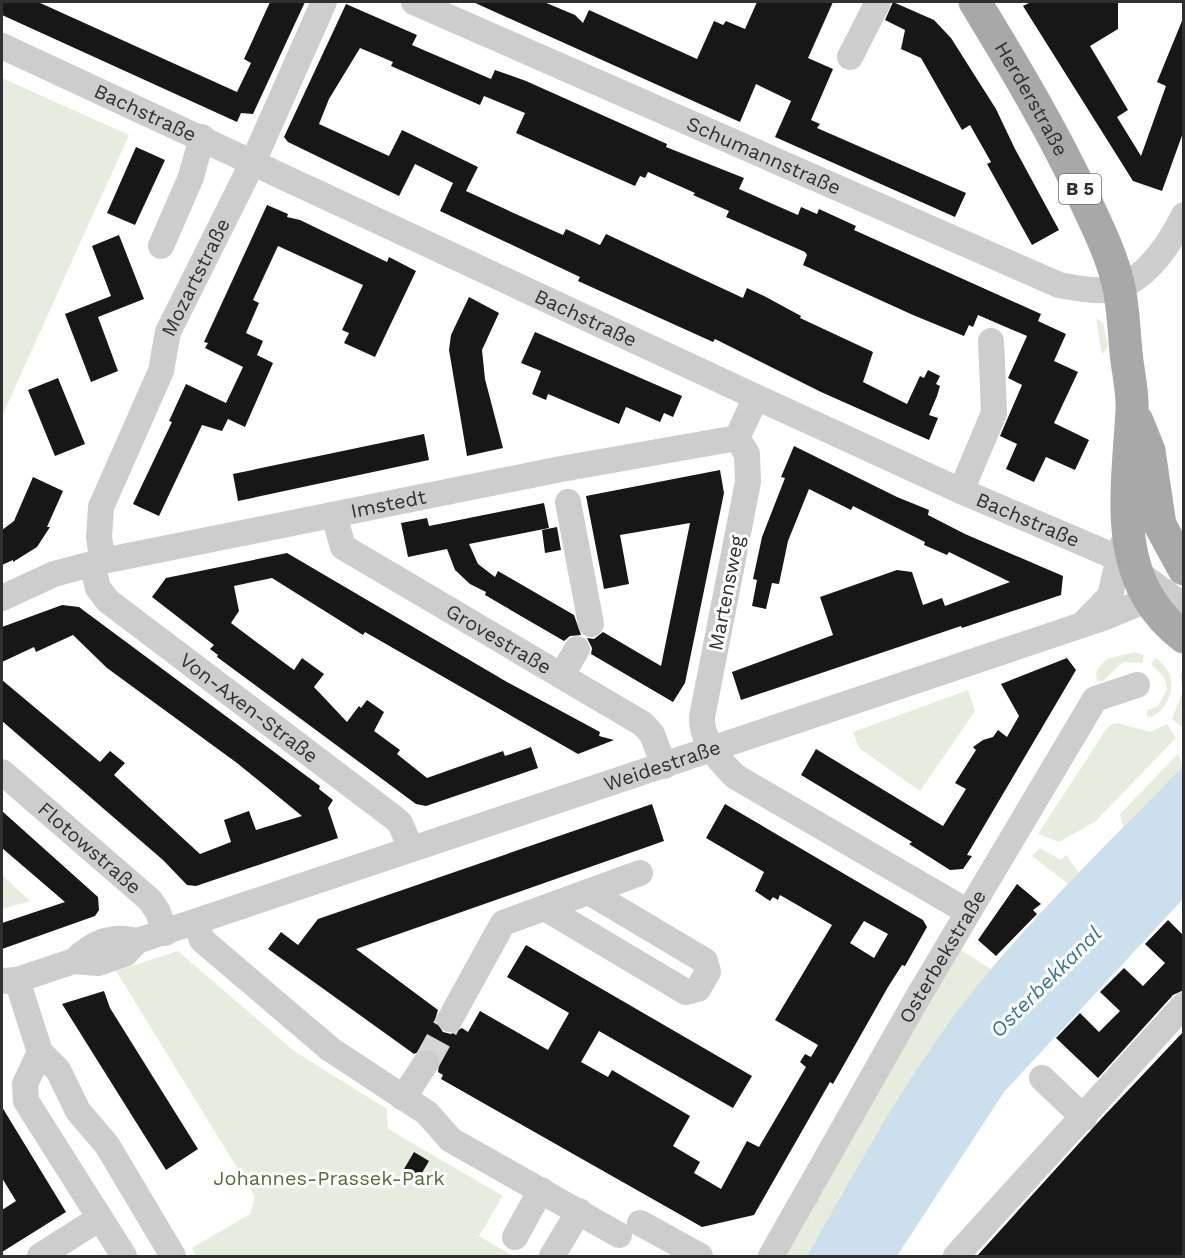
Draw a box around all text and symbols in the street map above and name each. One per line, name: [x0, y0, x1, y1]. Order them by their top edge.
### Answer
street label: Herderstraße: [990, 37, 1073, 160]
street label: Bachstraße: [90, 79, 200, 147]
street label: Schumannstraße: [683, 111, 845, 200]
road number: B 5: [1059, 174, 1101, 204]
street label: Mozartstraße: [156, 214, 235, 340]
street label: Bachstraße: [531, 284, 641, 352]
street label: Imstedt: [349, 484, 429, 523]
street label: Bachstraße: [973, 487, 1083, 552]
street label: Martensweg: [703, 533, 749, 653]
street label: Grovestraße: [442, 598, 556, 679]
street label: Von-Axen-Straße: [175, 648, 323, 768]
street label: Weidestraße: [601, 735, 724, 796]
street label: Flotowstraße: [33, 797, 146, 899]
street label: Osterbekstraße: [894, 885, 991, 1027]
water label: Osterbekkanal: [985, 921, 1106, 1042]
park label: Johannes-Prassek-Park: [213, 1166, 445, 1190]

